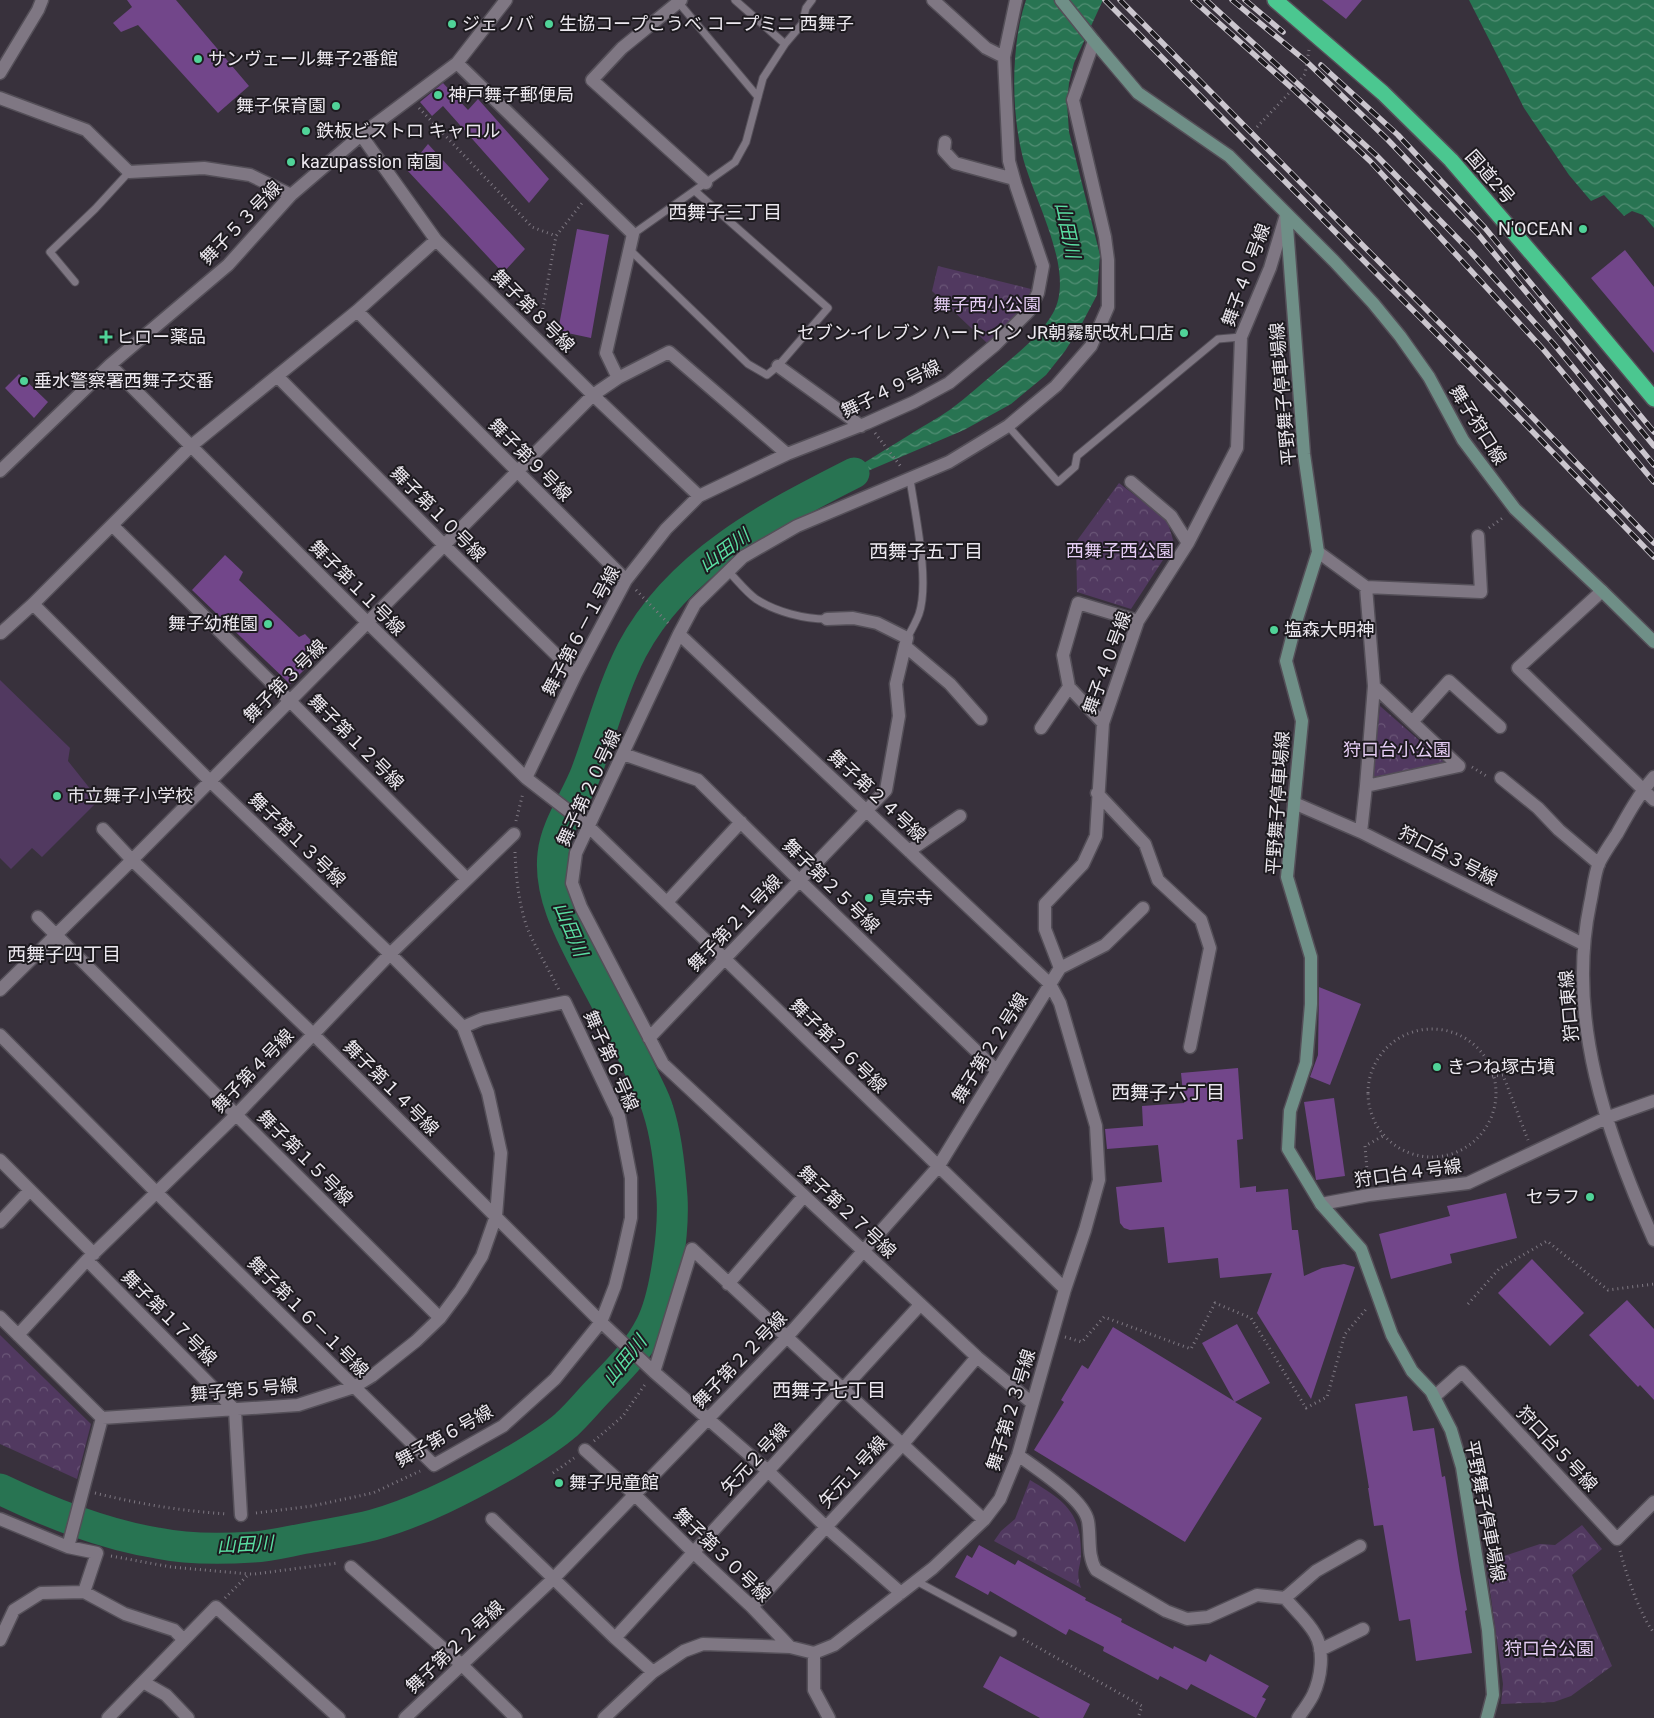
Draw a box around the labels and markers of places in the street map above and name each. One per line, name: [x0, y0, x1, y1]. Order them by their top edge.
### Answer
place label: ジェノバ: [462, 13, 534, 34]
place label: 生協コープこうべ コープミニ 西舞子: [559, 13, 854, 34]
marker: ジェノバ: [446, 18, 458, 30]
marker: 生協コープこうべ コープミニ 西舞子: [543, 18, 555, 30]
place label: サンヴェール舞子2番館: [208, 48, 398, 69]
marker: サンヴェール舞子2番館: [192, 53, 204, 65]
place label: 神戸舞子郵便局: [448, 84, 574, 105]
marker: 神戸舞子郵便局: [432, 89, 444, 101]
place label: 舞子保育園: [236, 95, 326, 116]
marker: 舞子保育園: [330, 100, 342, 112]
place label: 鉄板ビストロ キャロル: [316, 120, 500, 141]
marker: 鉄板ビストロ キャロル: [300, 125, 312, 137]
place label: kazupassion 南園: [301, 151, 442, 172]
marker: kazupassion 南園: [285, 156, 297, 168]
place label: N'OCEAN: [1498, 218, 1573, 239]
marker: N'OCEAN: [1577, 223, 1589, 235]
place label: セブン-イレブン ハートイン JR朝霧駅改札口店: [797, 322, 1174, 343]
place label: ヒロー薬品: [116, 326, 206, 347]
marker: セブン-イレブン ハートイン JR朝霧駅改札口店: [1178, 327, 1190, 339]
marker: ヒロー薬品: [100, 331, 112, 343]
place label: 垂水警察署西舞子交番: [34, 370, 214, 391]
marker: 垂水警察署西舞子交番: [18, 375, 30, 387]
place label: 舞子幼稚園: [168, 613, 258, 634]
marker: 舞子幼稚園: [262, 618, 274, 630]
place label: 塩森大明神: [1284, 619, 1374, 640]
marker: 塩森大明神: [1268, 624, 1280, 636]
place label: 市立舞子小学校: [67, 785, 193, 806]
marker: 市立舞子小学校: [51, 790, 63, 802]
place label: 真宗寺: [879, 887, 933, 908]
marker: 真宗寺: [863, 892, 875, 904]
place label: きつね塚古墳: [1447, 1056, 1555, 1077]
marker: きつね塚古墳: [1431, 1061, 1443, 1073]
place label: セラフ: [1526, 1186, 1580, 1207]
marker: セラフ: [1584, 1191, 1596, 1203]
place label: 舞子児童館: [569, 1472, 659, 1493]
marker: 舞子児童館: [553, 1477, 565, 1489]

